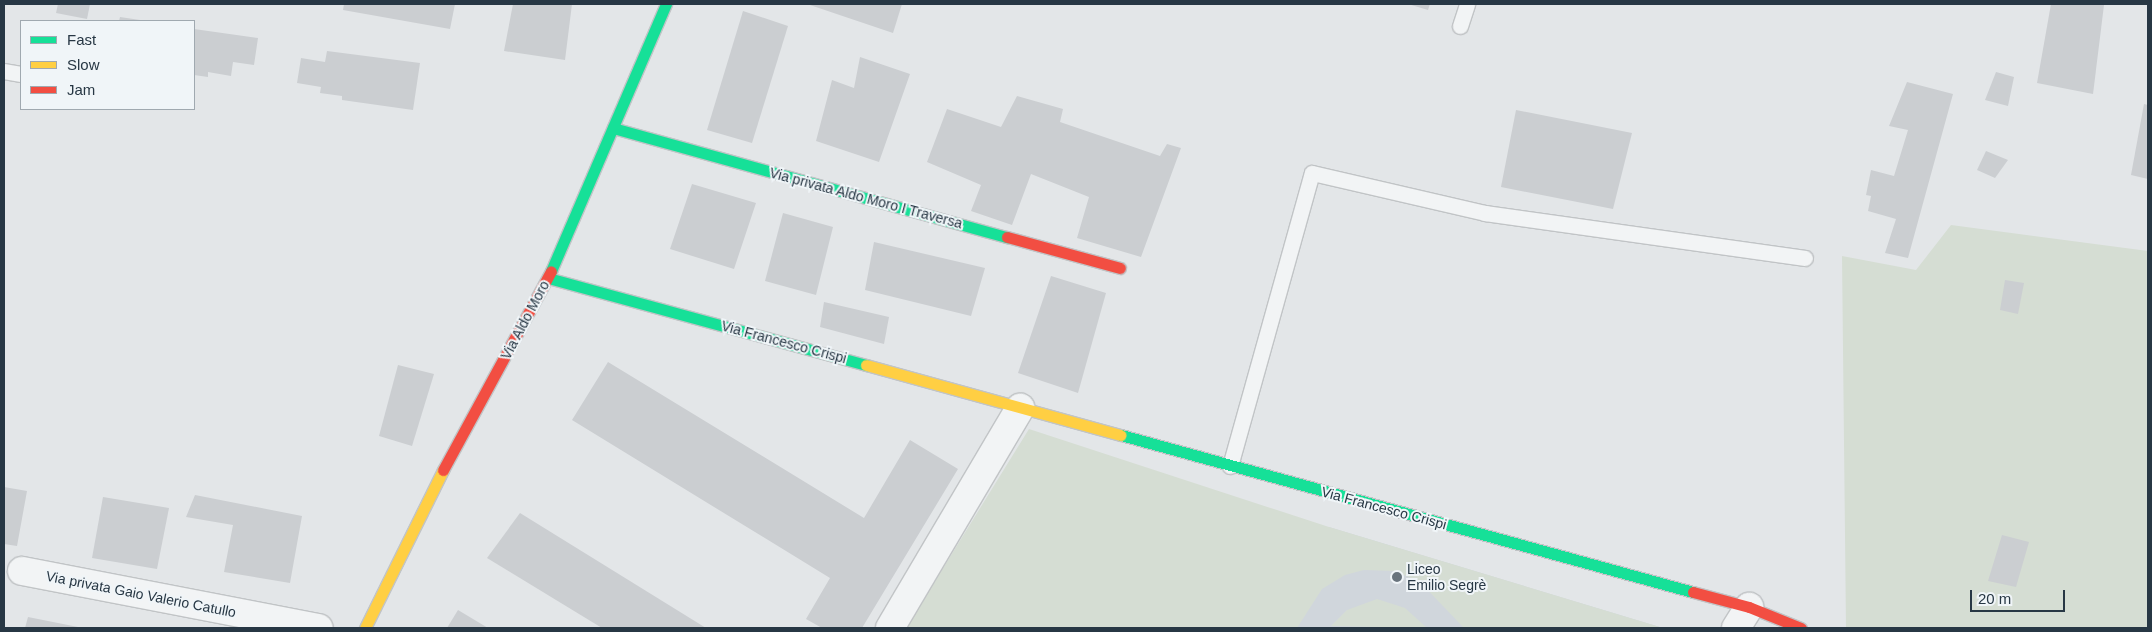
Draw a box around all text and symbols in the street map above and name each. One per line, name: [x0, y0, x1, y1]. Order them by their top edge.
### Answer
legend: [20, 20, 195, 110]
text: Fast: [67, 31, 96, 48]
text: Slow: [67, 56, 100, 73]
text: Jam: [67, 81, 95, 98]
street label: Via privata Aldo Moro I Traversa: [767, 164, 965, 232]
street label: Via Aldo Moro: [497, 277, 553, 363]
street label: Via Francesco Crispi: [720, 317, 848, 367]
street label: Via Francesco Crispi: [1320, 483, 1448, 533]
place label: Liceo Emilio Segrè: [1407, 561, 1486, 594]
street label: Via privata Gaio Valerio Catullo: [45, 567, 237, 621]
marker: Liceo Emilio Segrè: [1391, 571, 1403, 583]
scale bar: [1972, 580, 2067, 612]
text: 20 m: [1978, 590, 2011, 607]

